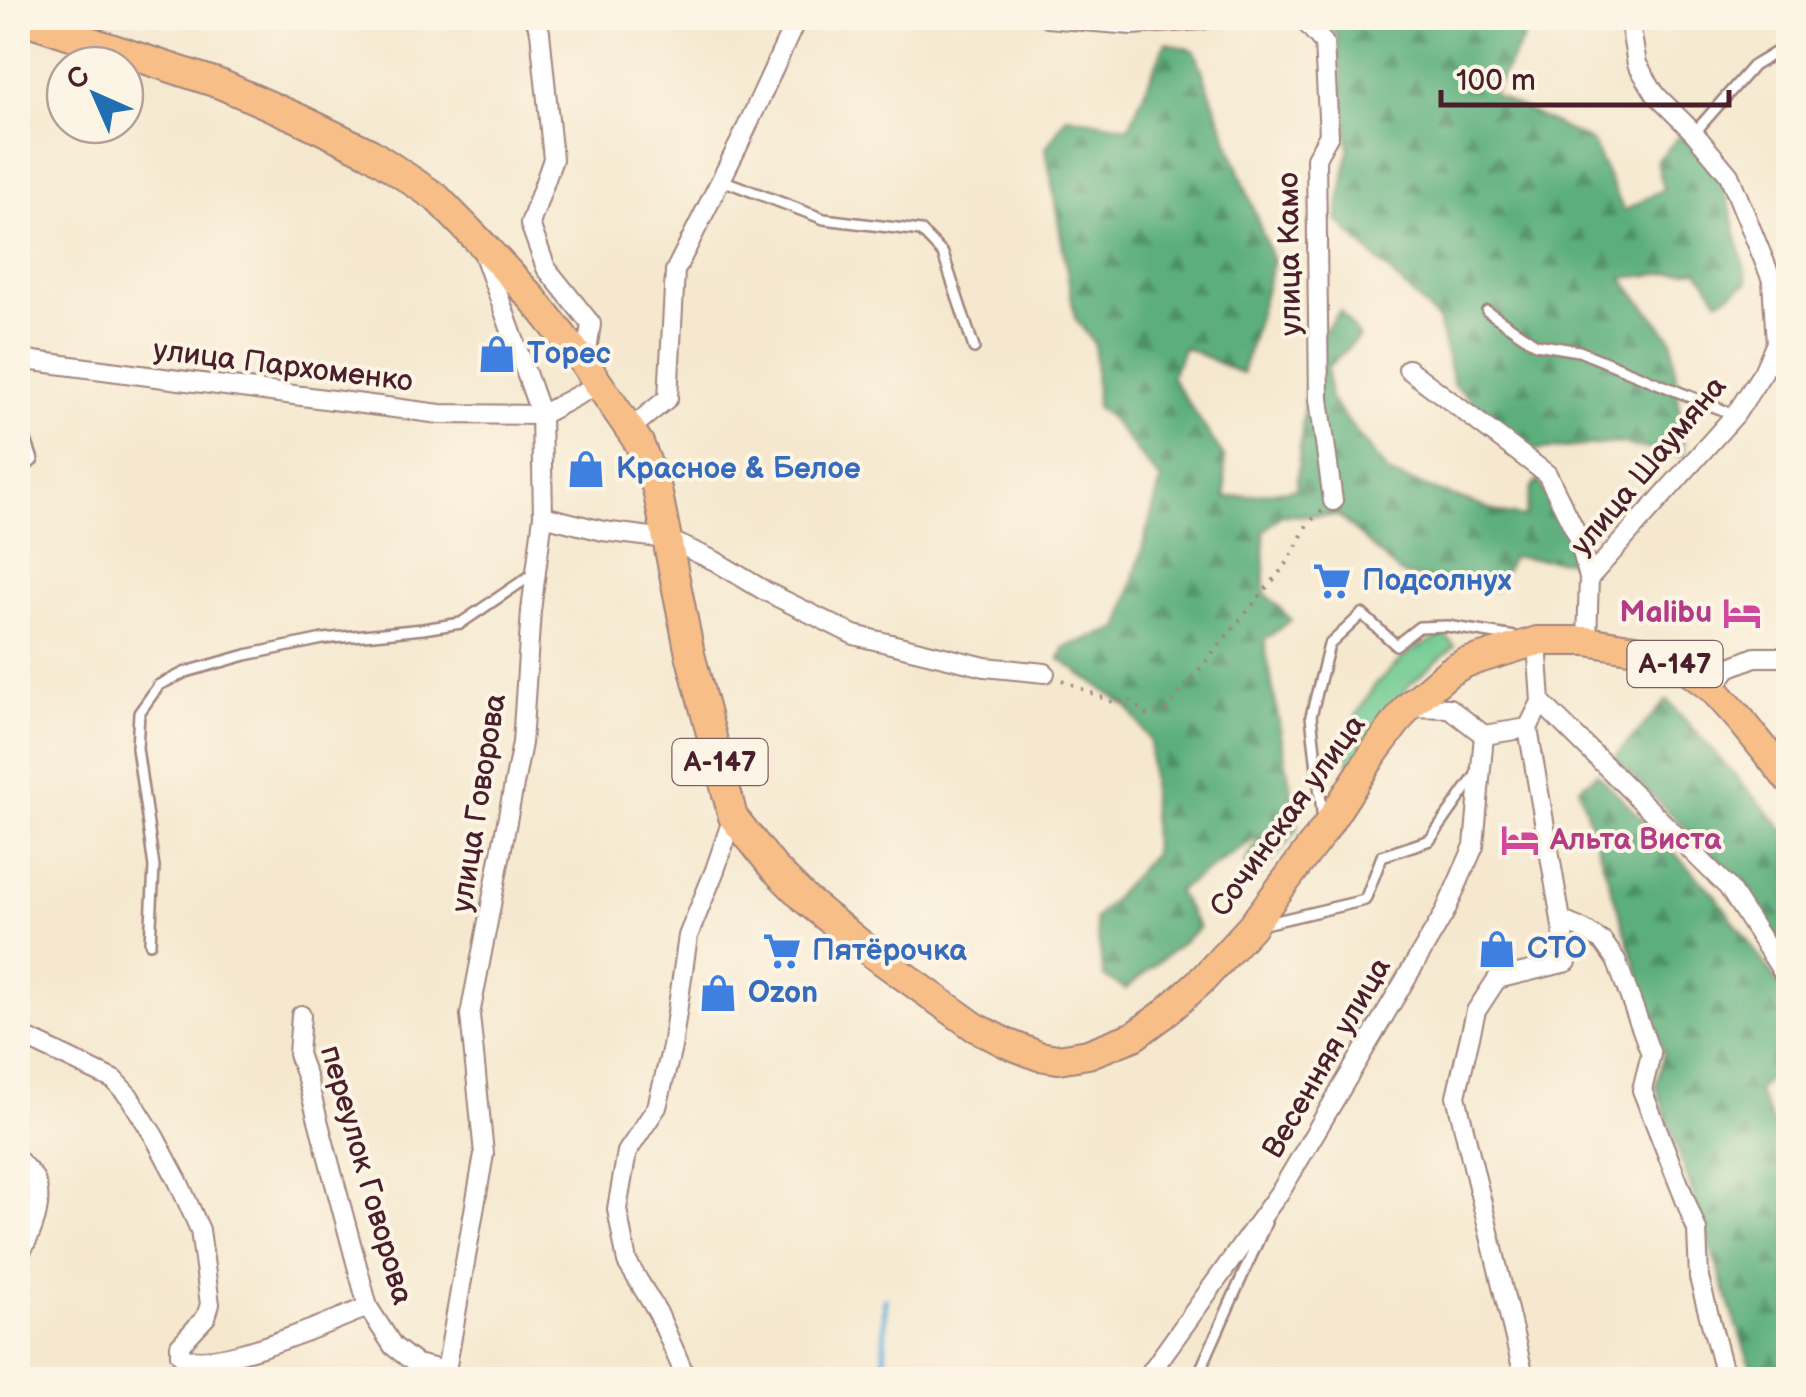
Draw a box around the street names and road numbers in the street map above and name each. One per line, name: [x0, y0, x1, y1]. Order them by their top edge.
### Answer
street label: улица Камо: [1271, 172, 1309, 336]
street label: улица Пархоменко: [151, 332, 415, 400]
street label: улица Шаумяна: [1564, 369, 1735, 563]
road number: А-147: [1628, 641, 1722, 687]
street label: улица Говорова: [444, 691, 514, 915]
street label: Сочинская улица: [1203, 708, 1374, 924]
road number: А-147: [672, 739, 768, 785]
street label: Весенняя улица: [1255, 951, 1399, 1165]
street label: переулок Говорова: [312, 1041, 420, 1309]

